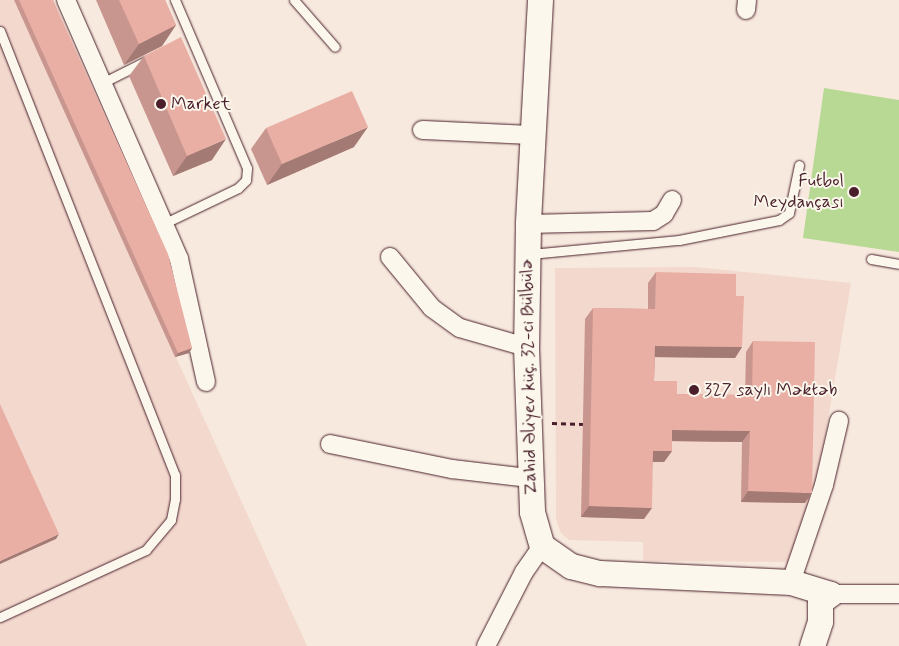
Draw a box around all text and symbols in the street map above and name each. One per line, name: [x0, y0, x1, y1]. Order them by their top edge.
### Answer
place label: Market: [171, 93, 231, 115]
marker: Market: [155, 98, 167, 110]
place label: Futbol Meydançası: [753, 171, 844, 213]
marker: Futbol Meydançası: [848, 186, 860, 198]
street label: Zahid Əliyev küç. 32-ci Bülbülə: [516, 258, 542, 496]
place label: 327 saylı Məktəb: [704, 379, 837, 401]
marker: 327 saylı Məktəb: [688, 384, 700, 396]

